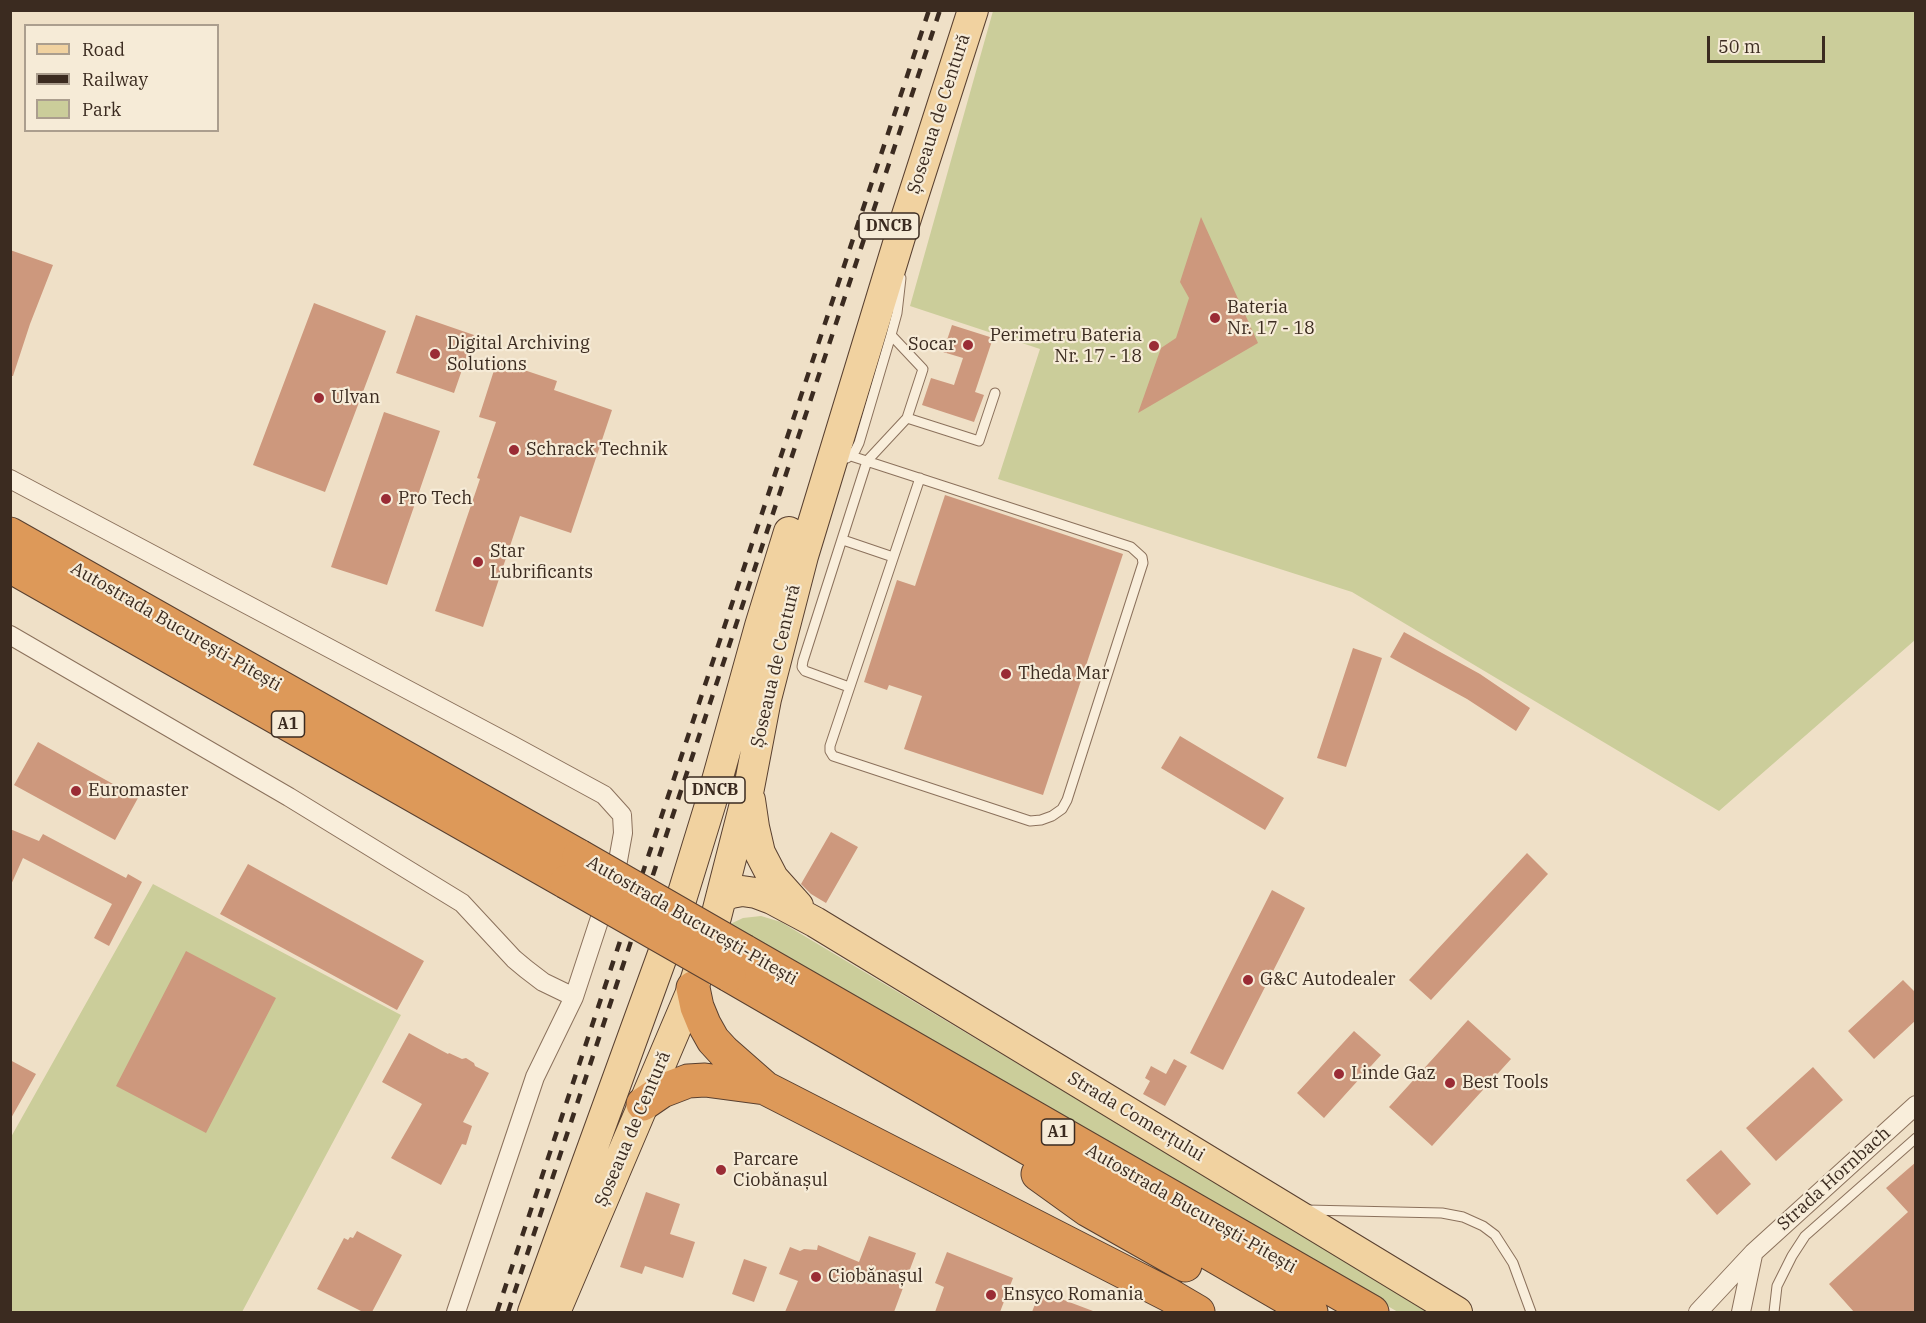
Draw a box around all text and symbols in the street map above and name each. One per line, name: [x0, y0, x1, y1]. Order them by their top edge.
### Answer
legend: [24, 24, 219, 132]
scale bar: [1710, 24, 1828, 62]
street label: Șoseaua de Centură: [903, 31, 975, 197]
text: 50 m: [1718, 35, 1761, 58]
text: Road: [82, 38, 125, 61]
text: Railway: [82, 68, 148, 91]
text: Park: [82, 98, 121, 121]
road number: DNCB: [859, 213, 919, 239]
place label: Bateria Nr. 17 - 18: [1227, 297, 1315, 340]
marker: Bateria Nr. 17 - 18: [1208, 311, 1222, 325]
place label: Perimetru Bateria Nr. 17 - 18: [990, 325, 1142, 368]
place label: Digital Archiving Solutions: [447, 333, 590, 376]
place label: Socar: [908, 334, 956, 356]
marker: Socar: [961, 338, 975, 352]
marker: Perimetru Bateria Nr. 17 - 18: [1147, 339, 1161, 353]
marker: Digital Archiving Solutions: [428, 347, 442, 361]
place label: Ulvan: [331, 387, 380, 409]
marker: Ulvan: [312, 391, 326, 405]
place label: Schrack Technik: [526, 439, 668, 461]
marker: Schrack Technik: [507, 443, 521, 457]
place label: Pro Tech: [398, 488, 472, 510]
marker: Pro Tech: [379, 492, 393, 506]
place label: Star Lubrificants: [490, 541, 593, 584]
marker: Star Lubrificants: [471, 555, 485, 569]
street label: Autostrada București-Pitești: [67, 558, 285, 696]
street label: Șoseaua de Centură: [747, 582, 805, 750]
place label: Theda Mar: [1018, 663, 1109, 685]
marker: Theda Mar: [999, 667, 1013, 681]
road number: A1: [272, 711, 304, 737]
road number: DNCB: [685, 777, 745, 803]
place label: Euromaster: [88, 780, 188, 802]
marker: Euromaster: [69, 784, 83, 798]
street label: Autostrada București-Pitești: [583, 852, 801, 990]
place label: G&C Autodealer: [1260, 969, 1396, 991]
marker: G&C Autodealer: [1241, 973, 1255, 987]
street label: Șoseaua de Centură: [590, 1048, 676, 1210]
place label: Linde Gaz: [1351, 1063, 1436, 1085]
marker: Linde Gaz: [1332, 1067, 1346, 1081]
street label: Strada Comerțului: [1064, 1068, 1208, 1166]
place label: Best Tools: [1462, 1072, 1548, 1094]
marker: Best Tools: [1443, 1076, 1457, 1090]
road number: A1: [1042, 1119, 1074, 1145]
street label: Strada Hornbach: [1773, 1123, 1895, 1235]
street label: Autostrada București-Pitești: [1082, 1140, 1300, 1278]
place label: Parcare Ciobănașul: [733, 1149, 828, 1192]
marker: Parcare Ciobănașul: [714, 1163, 728, 1177]
place label: Ciobănașul: [828, 1266, 923, 1288]
marker: Ciobănașul: [809, 1270, 823, 1284]
place label: Ensyco Romania: [1003, 1284, 1144, 1306]
marker: Ensyco Romania: [984, 1288, 998, 1302]

